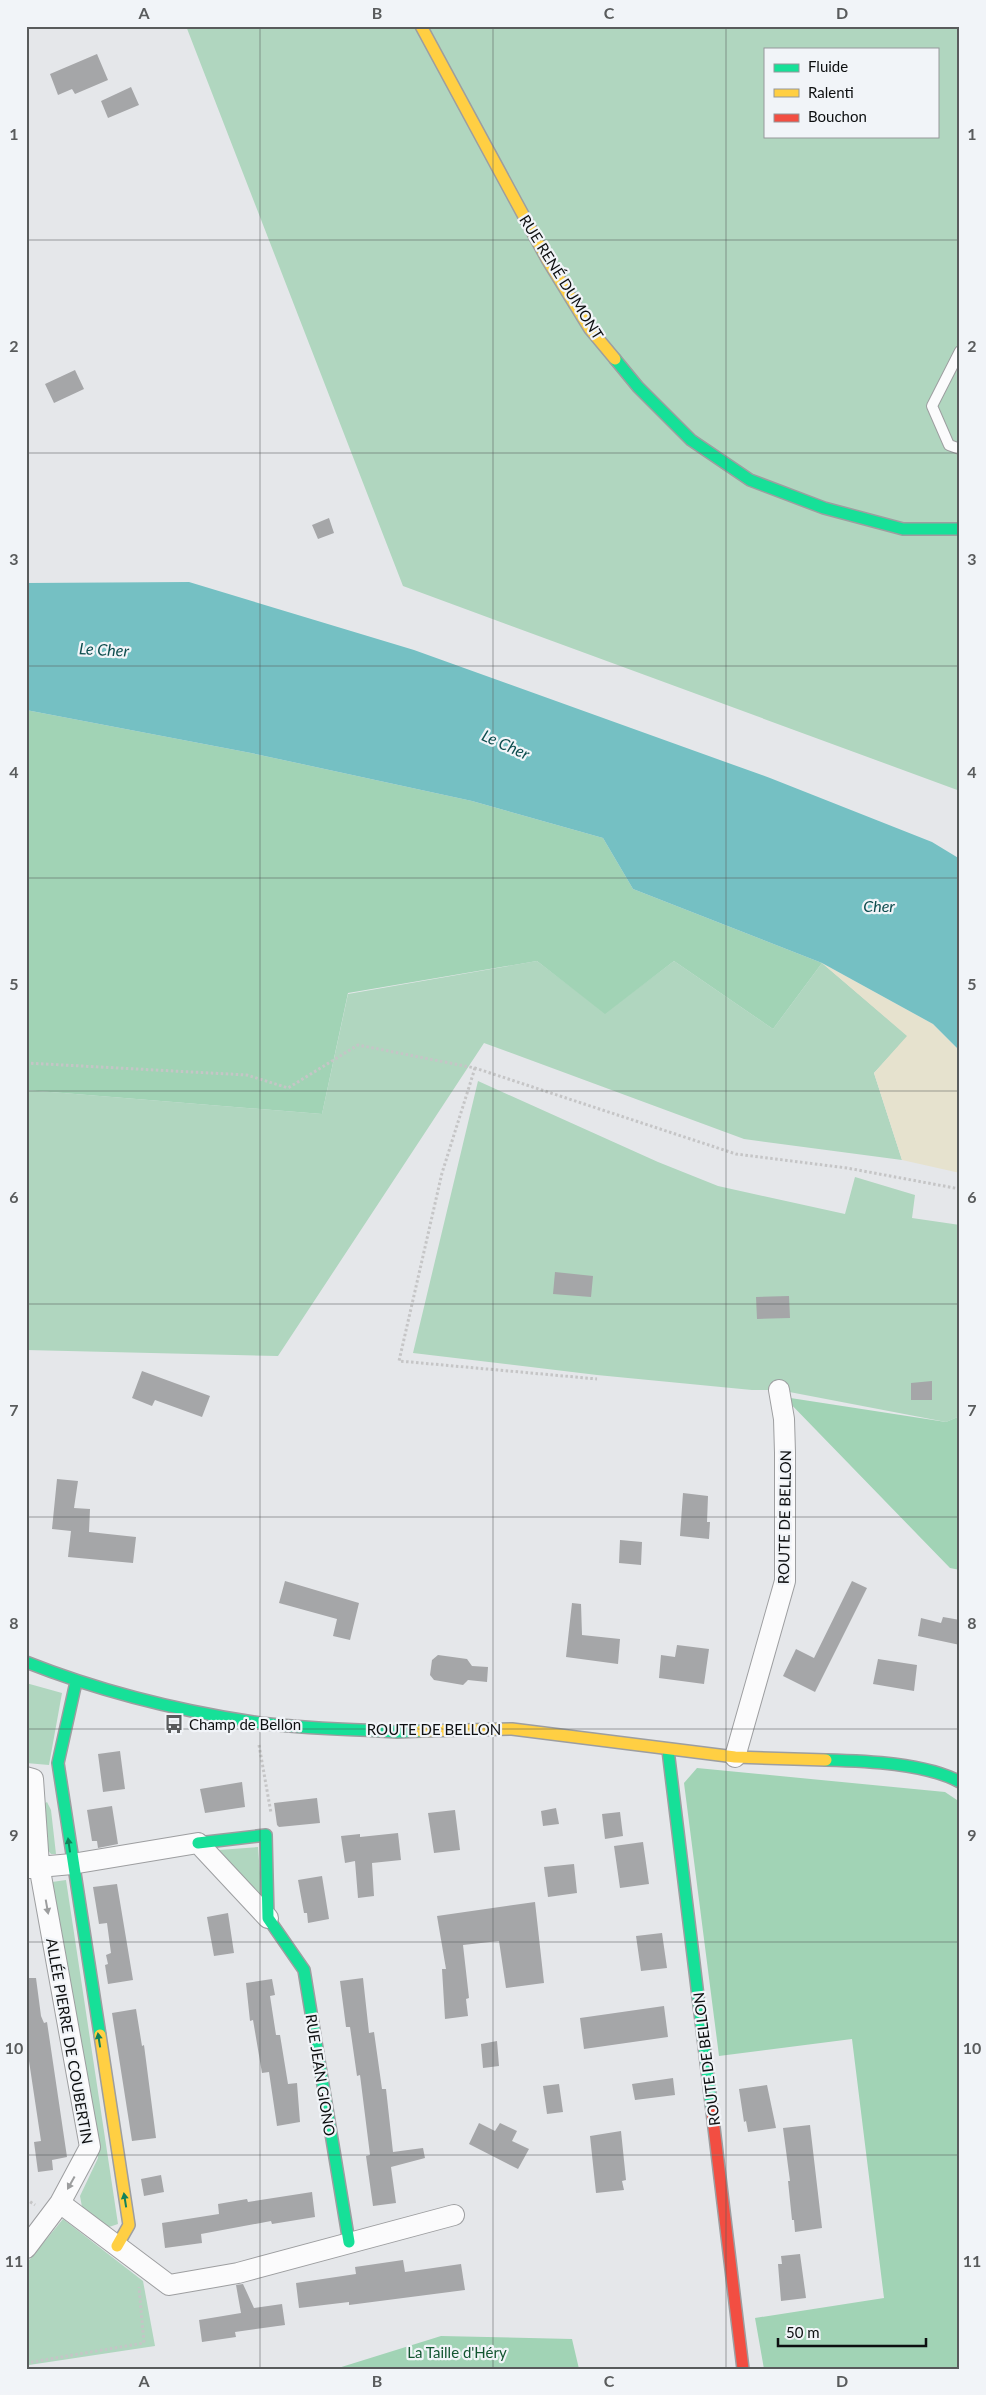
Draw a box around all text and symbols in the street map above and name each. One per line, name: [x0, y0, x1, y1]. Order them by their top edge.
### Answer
text: A: [137, 3, 150, 22]
text: B: [372, 3, 382, 22]
text: C: [604, 3, 615, 22]
text: D: [836, 3, 848, 22]
legend: [764, 48, 938, 138]
text: Fluide: [808, 57, 848, 75]
text: Ralenti: [808, 83, 854, 101]
text: Bouchon: [808, 107, 867, 125]
text: 1: [9, 124, 19, 143]
text: 1: [967, 124, 977, 143]
street label: RUE RENÉ DUMONT: [516, 211, 608, 343]
text: 2: [9, 336, 19, 355]
text: 2: [967, 336, 977, 355]
text: 3: [9, 549, 19, 568]
text: 3: [967, 549, 977, 568]
water label: Le Cher: [79, 638, 130, 660]
water label: Le Cher: [479, 725, 533, 763]
text: 4: [9, 762, 19, 781]
text: 4: [967, 762, 977, 781]
water label: Cher: [863, 896, 895, 915]
text: 5: [9, 974, 19, 993]
text: 5: [967, 974, 977, 993]
text: 6: [9, 1187, 19, 1206]
text: 6: [967, 1187, 977, 1206]
text: 7: [9, 1400, 19, 1419]
text: 7: [967, 1400, 977, 1419]
street label: ROUTE DE BELLON: [774, 1450, 794, 1584]
text: 8: [9, 1613, 19, 1632]
text: 8: [967, 1613, 977, 1632]
bus stop icon: Champ de Bellon: [163, 1713, 185, 1735]
place label: Champ de Bellon: [189, 1715, 301, 1733]
street label: ROUTE DE BELLON: [367, 1720, 501, 1738]
text: 9: [9, 1825, 19, 1844]
text: 9: [967, 1825, 977, 1844]
one-way arrow: [65, 1836, 73, 1852]
one-way arrow: [43, 1899, 51, 1915]
street label: ALLÉE PIERRE DE COUBERTIN: [43, 1937, 97, 2145]
street label: ROUTE DE BELLON: [689, 1991, 723, 2127]
street label: RUE JEAN GIONO: [302, 2013, 340, 2137]
one-way arrow: [95, 2031, 103, 2047]
text: 10: [5, 2038, 23, 2057]
text: 10: [963, 2038, 981, 2057]
one-way arrow: [66, 2176, 75, 2189]
one-way arrow: [120, 2192, 128, 2208]
text: 11: [5, 2251, 23, 2270]
text: 11: [963, 2251, 981, 2270]
scale bar: [778, 2315, 926, 2347]
text: 50 m: [786, 2323, 820, 2341]
park label: La Taille d'Héry: [407, 2343, 507, 2361]
text: A: [137, 2371, 150, 2390]
text: B: [372, 2371, 382, 2390]
text: C: [604, 2371, 615, 2390]
text: D: [836, 2371, 848, 2390]

